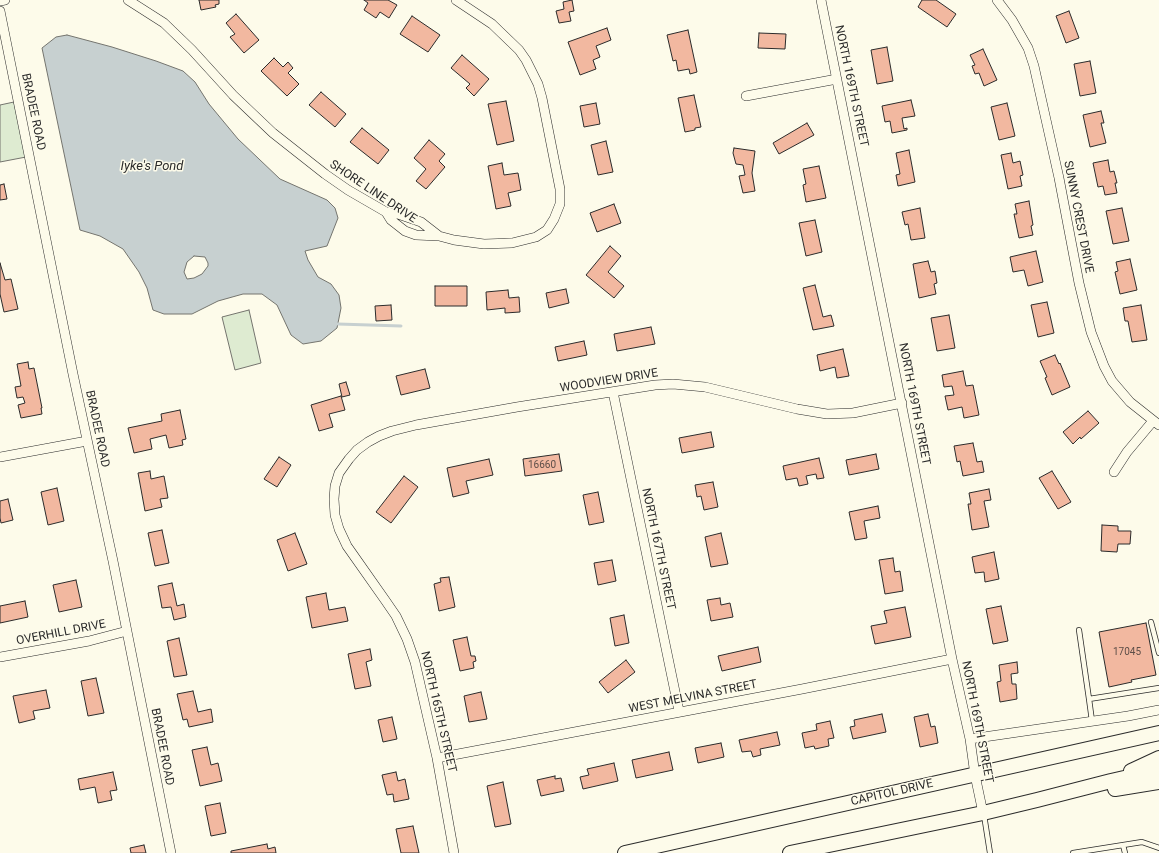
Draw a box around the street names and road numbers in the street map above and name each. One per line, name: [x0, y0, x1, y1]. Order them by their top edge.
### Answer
street label: NORTH 169TH STREET: [831, 24, 871, 148]
street label: BRADEE ROAD: [18, 72, 48, 152]
street label: SHORE LINE DRIVE: [327, 157, 419, 227]
street label: SUNNY CREST DRIVE: [1060, 160, 1096, 274]
street label: NORTH 169TH STREET: [895, 342, 933, 466]
street label: WOODVIEW DRIVE: [559, 366, 659, 396]
street label: BRADEE ROAD: [82, 389, 112, 469]
street label: NORTH 167TH STREET: [638, 487, 678, 611]
street label: OVERHILL DRIVE: [15, 617, 107, 649]
street label: NORTH 165TH STREET: [417, 650, 459, 774]
street label: NORTH 169TH STREET: [958, 660, 996, 784]
street label: WEST MELVINA STREET: [628, 677, 758, 717]
street label: BRADEE ROAD: [147, 707, 177, 787]
street label: CAPITOL DRIVE: [849, 777, 935, 809]

